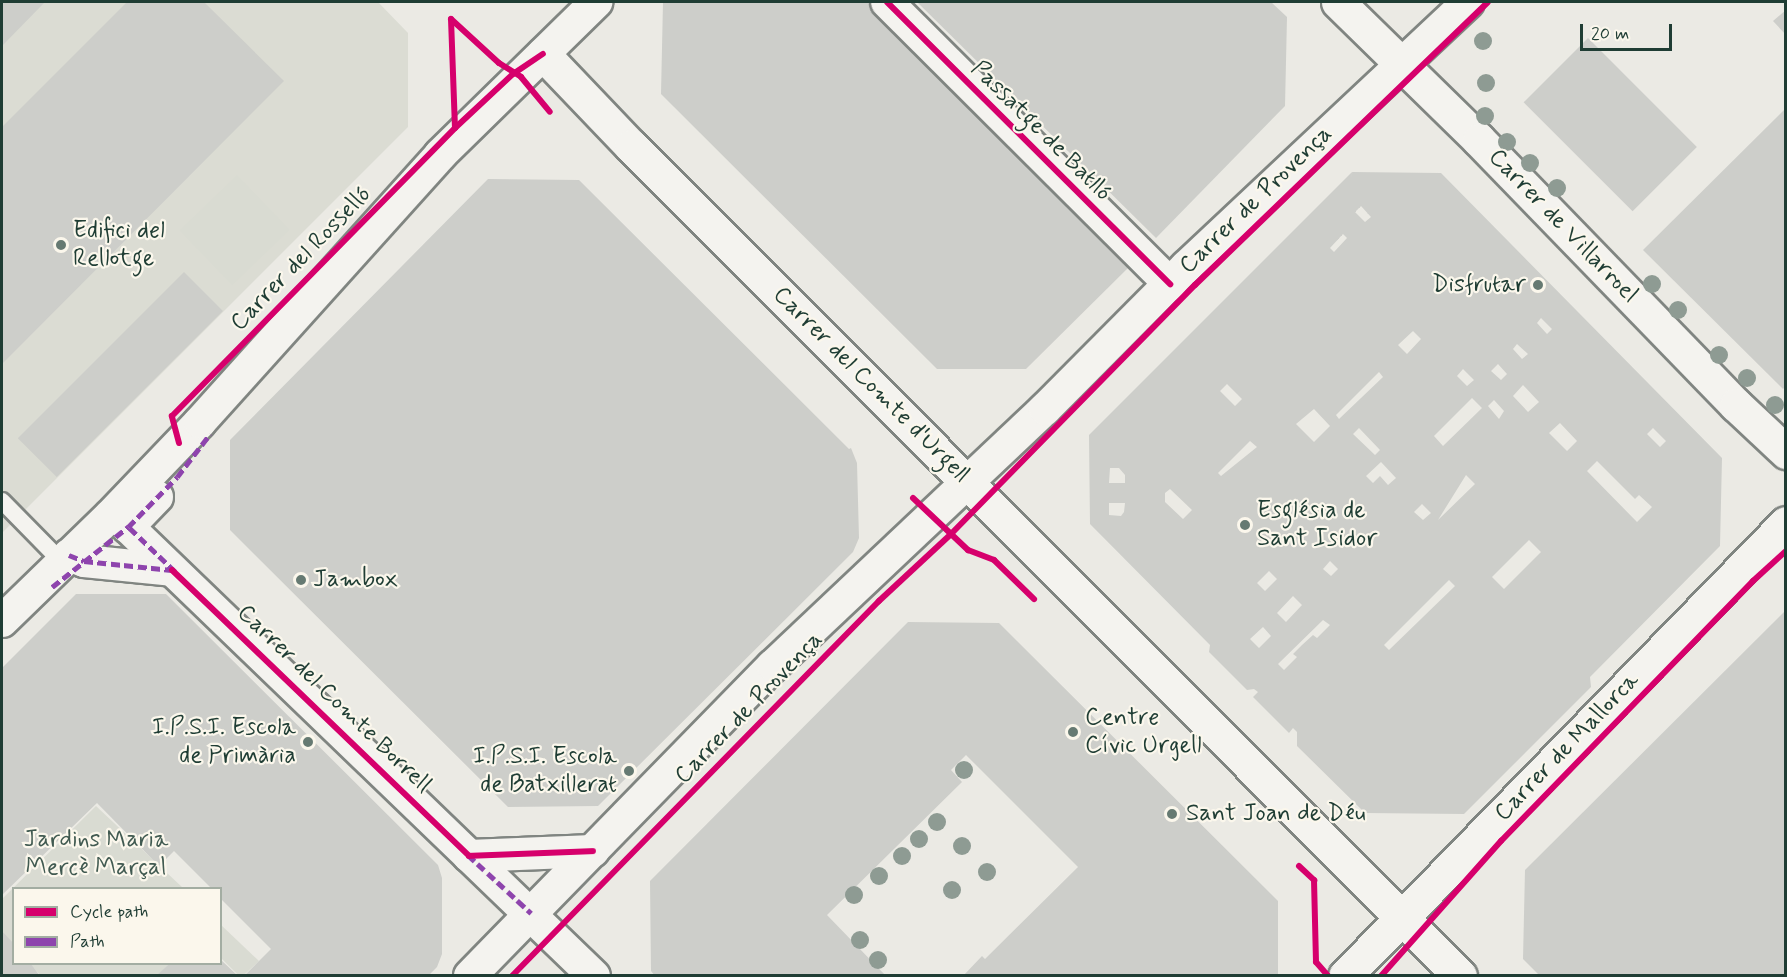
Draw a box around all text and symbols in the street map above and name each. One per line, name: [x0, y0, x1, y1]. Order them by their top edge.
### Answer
scale bar: [1583, 12, 1674, 50]
text: 20 m: [1591, 22, 1629, 46]
street label: Passatge de Batlló: [965, 55, 1117, 207]
street label: Carrer de Provença: [1174, 121, 1338, 279]
street label: Carrer de Villarroel: [1484, 145, 1642, 307]
street label: Carrer del Rosselló: [225, 181, 377, 337]
place label: Edifici del Rellotge: [73, 217, 166, 273]
marker: Edifici del Rellotge: [54, 238, 68, 252]
place label: Disfrutar: [1432, 271, 1526, 299]
marker: Disfrutar: [1531, 278, 1545, 292]
street label: Carrer del Comte d'Urgell: [767, 281, 975, 489]
place label: Església de Sant Isidor: [1257, 497, 1375, 553]
marker: Església de Sant Isidor: [1238, 518, 1252, 532]
place label: Jambox: [313, 566, 398, 594]
marker: Jambox: [294, 573, 308, 587]
street label: Carrer del Comte Borrell: [230, 598, 438, 800]
street label: Carrer de Provença: [670, 626, 828, 790]
street label: Carrer de Mallorca: [1488, 666, 1646, 828]
place label: Centre Cívic Urgell: [1085, 704, 1201, 760]
place label: I.P.S.I. Escola de Primària: [152, 714, 296, 770]
marker: Centre Cívic Urgell: [1066, 725, 1080, 739]
marker: I.P.S.I. Escola de Primària: [301, 735, 315, 749]
place label: I.P.S.I. Escola de Batxillerat: [473, 743, 617, 799]
marker: I.P.S.I. Escola de Batxillerat: [622, 764, 636, 778]
place label: Sant Joan de Déu: [1186, 800, 1365, 828]
marker: Sant Joan de Déu: [1163, 805, 1181, 823]
park label: Jardins Maria Mercè Marçal: [23, 826, 169, 882]
legend: [12, 887, 222, 965]
text: Cycle path: [70, 900, 148, 924]
text: Path: [70, 930, 105, 954]

